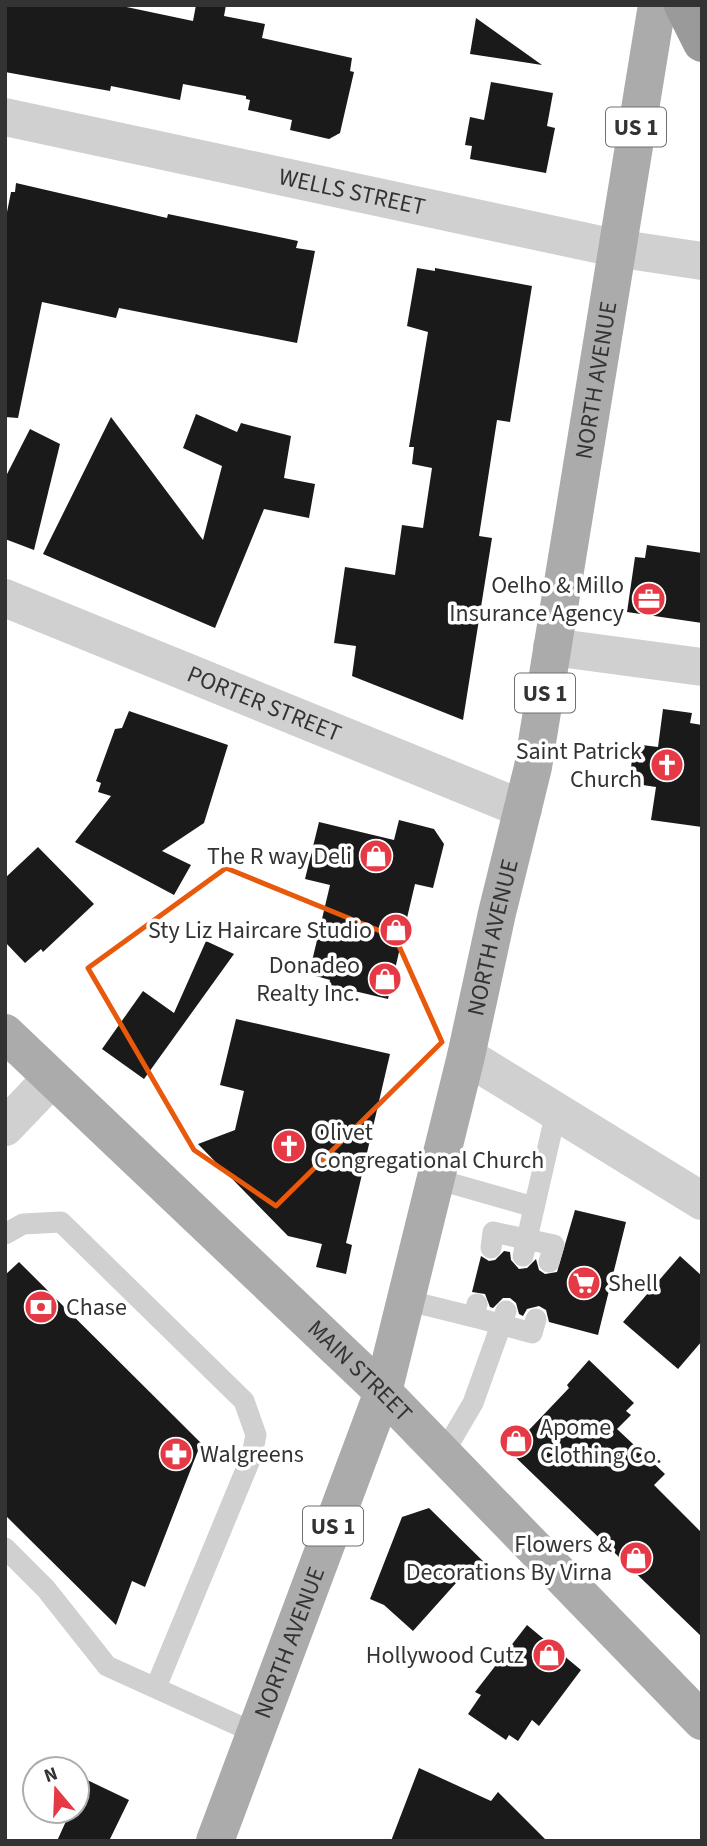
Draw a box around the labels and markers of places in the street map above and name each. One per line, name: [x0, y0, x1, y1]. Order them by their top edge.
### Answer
place label: Oelho & Millo Insurance Agency: [449, 568, 624, 631]
office icon: Oelho & Millo Insurance Agency: [630, 580, 668, 618]
place label: Saint Patrick Church: [516, 734, 642, 797]
church icon: Saint Patrick Church: [648, 746, 686, 784]
shop icon: The R way Deli: [357, 837, 395, 875]
place label: The R way Deli: [207, 839, 352, 874]
shop icon: Sty Liz Haircare Studio: [377, 911, 415, 949]
place label: Sty Liz Haircare Studio: [148, 913, 372, 948]
place label: Donadeo Realty Inc.: [256, 948, 360, 1011]
shop icon: Donadeo Realty Inc.: [366, 960, 404, 998]
place label: Olivet Congregational Church: [314, 1115, 544, 1178]
church icon: Olivet Congregational Church: [270, 1127, 308, 1165]
supermarket icon: Shell: [565, 1264, 603, 1302]
place label: Shell: [608, 1266, 658, 1301]
bank icon: Chase: [22, 1288, 60, 1326]
place label: Chase: [66, 1290, 127, 1325]
place label: Apome Clothing Co.: [540, 1410, 662, 1473]
shop icon: Apome Clothing Co.: [497, 1422, 535, 1460]
pharmacy icon: Walgreens: [157, 1435, 195, 1473]
place label: Walgreens: [200, 1437, 304, 1472]
place label: Flowers & Decorations By Virna: [406, 1527, 612, 1590]
shop icon: Flowers & Decorations By Virna: [617, 1539, 655, 1577]
shop icon: Hollywood Cutz: [530, 1636, 568, 1674]
place label: Hollywood Cutz: [366, 1638, 524, 1673]

